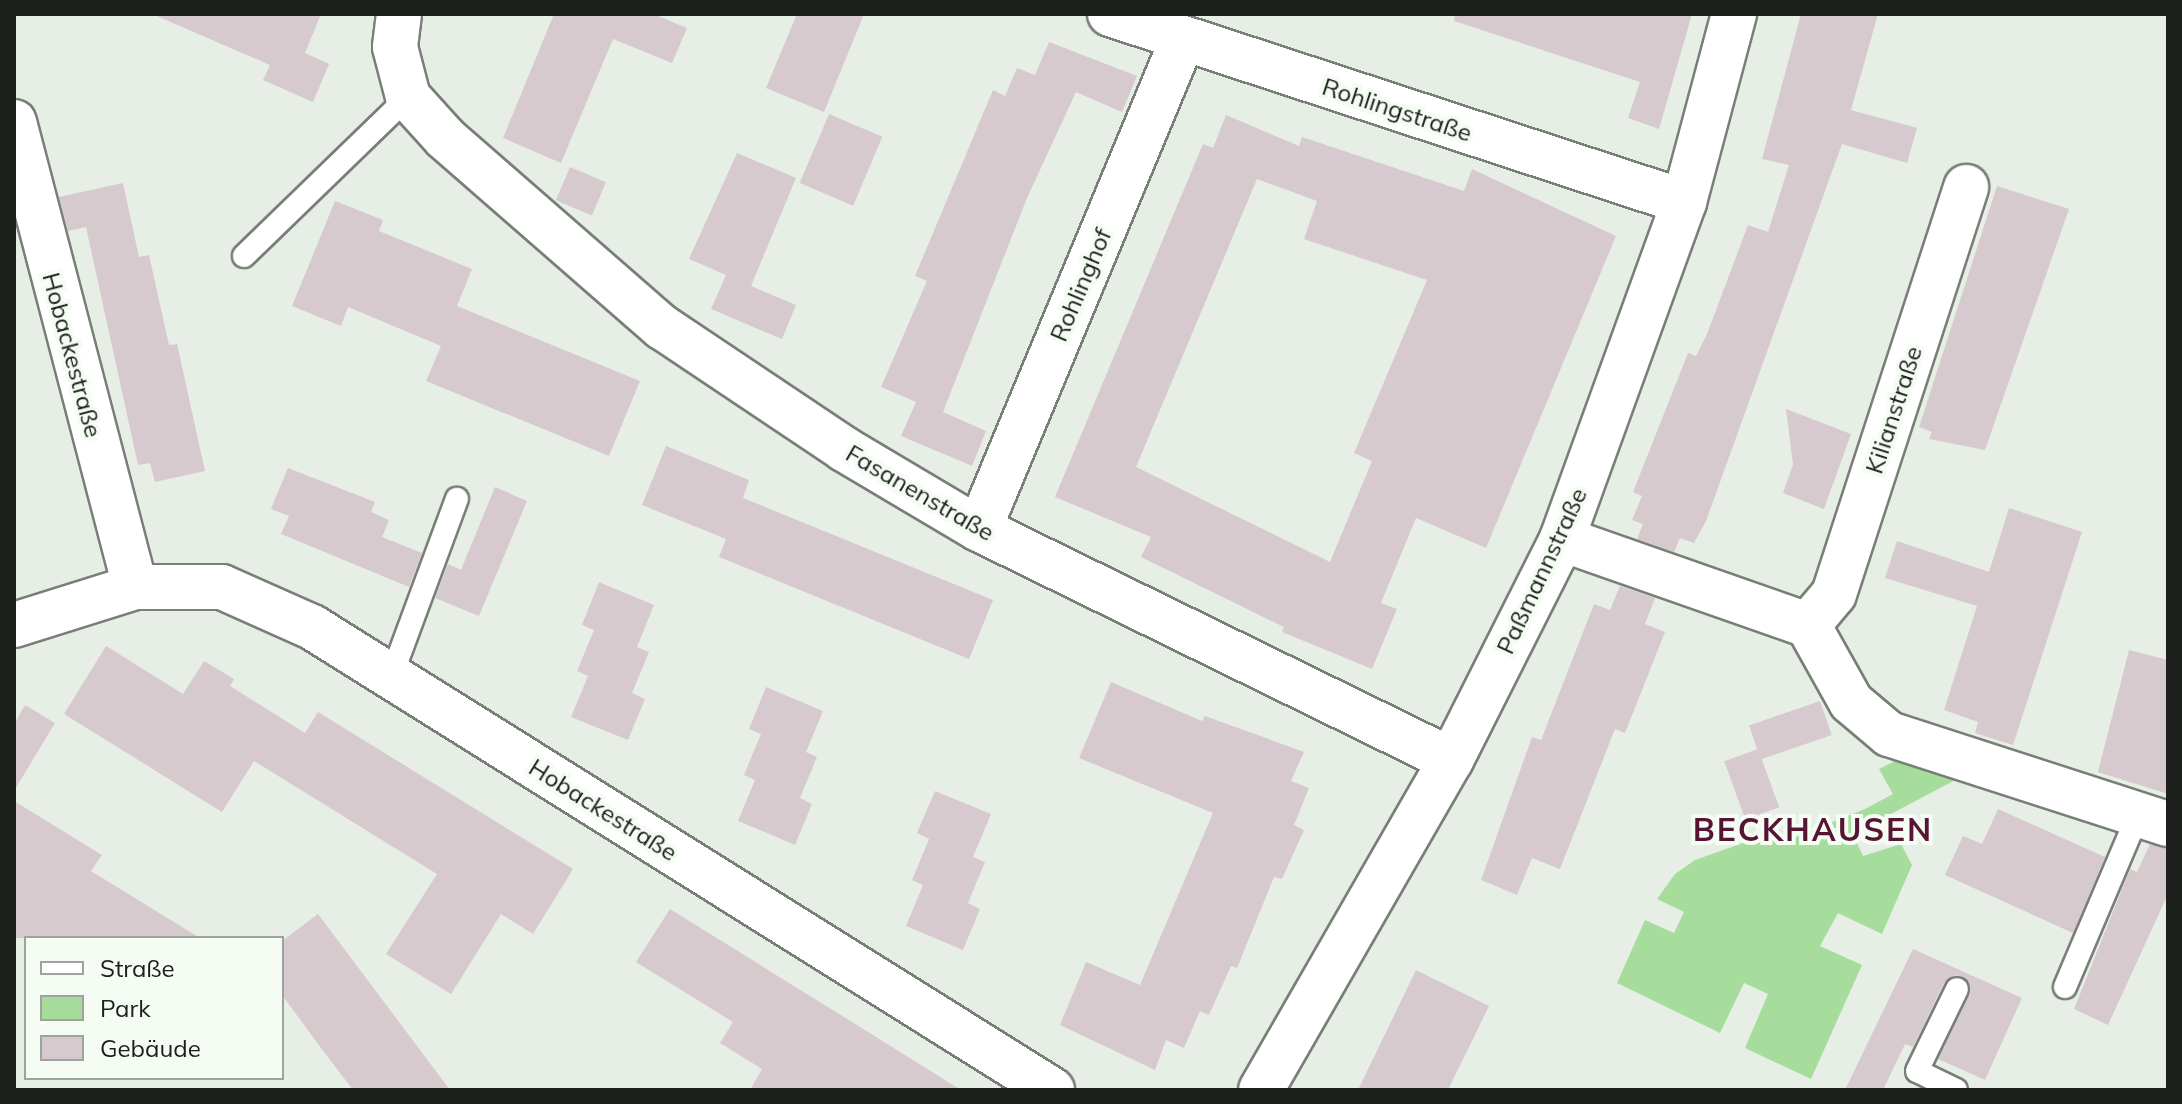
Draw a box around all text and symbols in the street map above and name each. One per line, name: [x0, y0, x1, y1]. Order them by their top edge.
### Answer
street label: Rohlingstraße: [1319, 72, 1475, 148]
street label: Rohlinghof: [1044, 224, 1118, 346]
street label: Hobackestraße: [36, 269, 108, 441]
street label: Kilianstraße: [1860, 343, 1928, 477]
street label: Fasanenstraße: [841, 439, 999, 547]
street label: Paßmannstraße: [1491, 483, 1593, 659]
street label: Hobackestraße: [524, 753, 682, 867]
district label: BECKHAUSEN: [1693, 810, 1933, 848]
legend: [24, 936, 284, 1080]
text: Straße: [100, 953, 175, 983]
text: Park: [100, 993, 151, 1023]
text: Gebäude: [100, 1033, 201, 1063]

